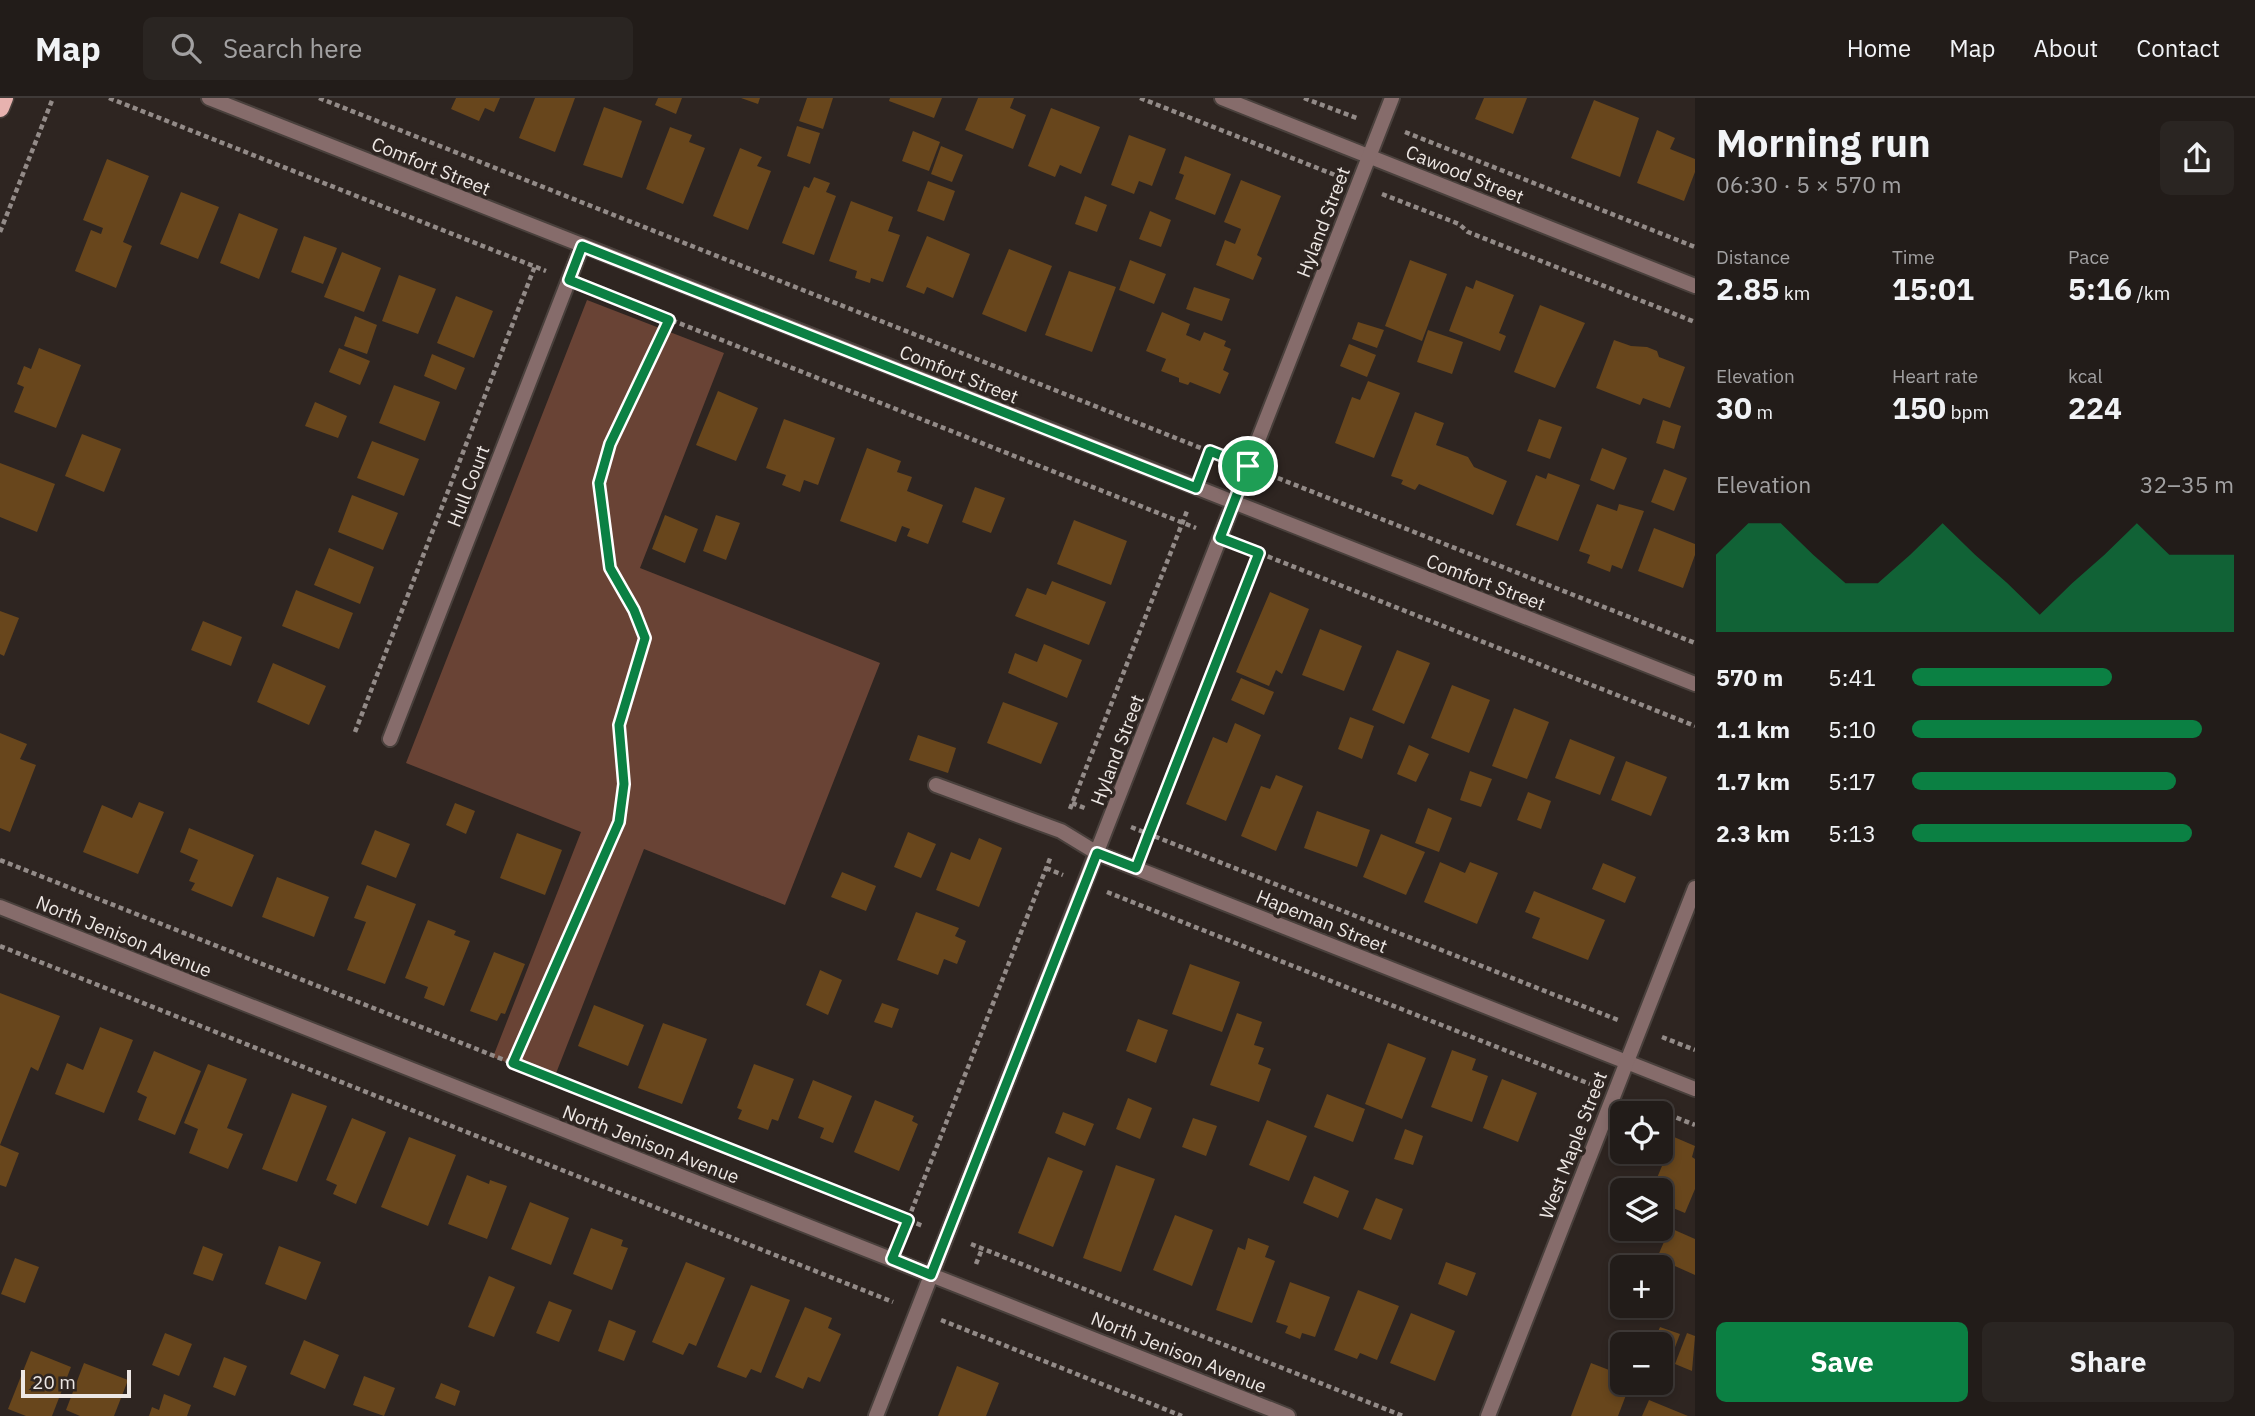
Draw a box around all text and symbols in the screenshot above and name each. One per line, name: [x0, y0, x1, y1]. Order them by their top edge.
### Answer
search box: [143, 17, 633, 80]
text: Map: [35, 27, 101, 70]
icon: search: [167, 29, 205, 67]
text: Search here: [223, 31, 362, 65]
text: Home: [1847, 32, 1911, 64]
text: Map: [1949, 32, 1995, 64]
text: About: [2033, 32, 2098, 64]
text: Contact: [2136, 32, 2220, 64]
text: Morning run: [1716, 118, 1931, 167]
button: share: [2160, 121, 2234, 195]
street label: Comfort Street: [368, 131, 494, 201]
street label: Cawood Street: [1402, 139, 1528, 209]
street label: Hyland Street: [1291, 163, 1355, 281]
text: 06:30 · 5 × 570 m: [1716, 169, 1902, 199]
text: Distance: [1716, 245, 1790, 269]
text: Time: [1892, 245, 1935, 269]
text: Pace: [2068, 245, 2109, 269]
text: 2.85: [1716, 269, 1779, 308]
text: 15:01: [1892, 269, 1974, 308]
text: 5:16: [2068, 269, 2132, 308]
text: km: [1779, 281, 1810, 305]
text: /km: [2132, 281, 2170, 305]
street label: Comfort Street: [896, 339, 1022, 409]
text: Elevation: [1716, 364, 1795, 388]
text: Heart rate: [1892, 364, 1978, 388]
text: kcal: [2068, 364, 2103, 388]
text: 30: [1716, 388, 1752, 427]
text: 150: [1892, 388, 1946, 427]
text: 224: [2068, 388, 2122, 427]
text: m: [1752, 400, 1773, 424]
text: bpm: [1946, 400, 1989, 424]
pin: [1218, 436, 1278, 496]
street label: Hull Court: [441, 442, 495, 530]
icon: arrive: [1229, 447, 1267, 485]
text: Elevation: [1716, 469, 1811, 499]
text: 32–35 m: [2140, 469, 2234, 499]
street label: Comfort Street: [1423, 548, 1549, 616]
text: 570 m: [1716, 662, 1783, 692]
text: 5:41: [1828, 662, 1876, 692]
street label: Hyland Street: [1085, 691, 1149, 809]
text: 1.1 km: [1716, 714, 1790, 744]
text: 5:10: [1828, 714, 1876, 744]
text: 1.7 km: [1716, 766, 1790, 796]
text: 5:17: [1828, 766, 1876, 796]
text: 2.3 km: [1716, 818, 1790, 848]
text: 5:13: [1828, 818, 1876, 848]
street label: Hapeman Street: [1253, 884, 1391, 958]
street label: North Jenison Avenue: [33, 890, 215, 982]
street label: West Maple Street: [1534, 1068, 1612, 1222]
street label: North Jenison Avenue: [559, 1099, 743, 1189]
map controls: [1610, 1101, 1673, 1395]
button: locate: [1610, 1101, 1673, 1164]
button: layers: [1610, 1178, 1673, 1241]
button: +: [1610, 1255, 1673, 1318]
street label: North Jenison Avenue: [1088, 1306, 1270, 1398]
button: Save: [1716, 1322, 1968, 1402]
button: Share: [1982, 1322, 2234, 1402]
button: −: [1610, 1332, 1673, 1395]
scale bar: [21, 1367, 131, 1399]
text: 20 m: [32, 1370, 76, 1394]

